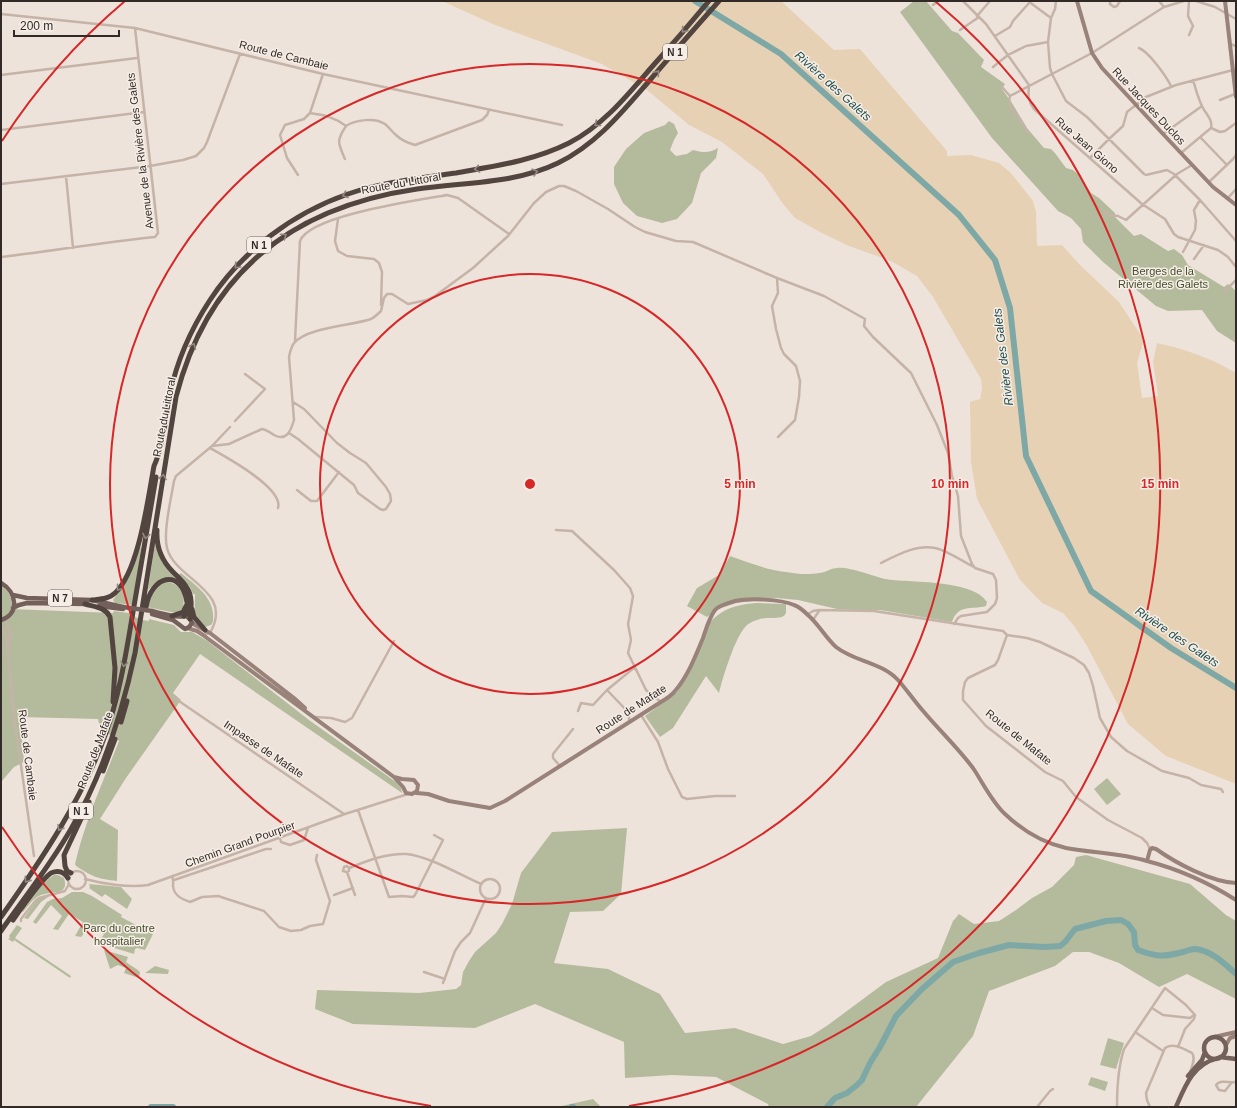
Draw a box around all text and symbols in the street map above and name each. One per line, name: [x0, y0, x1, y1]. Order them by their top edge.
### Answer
scale bar: [14, 12, 119, 38]
text: 200 m: [20, 19, 53, 33]
one-way arrow: [681, 26, 688, 33]
street label: Route de Cambaie: [238, 38, 330, 72]
road number: N 1: [663, 44, 687, 60]
water label: Rivière des Galets: [792, 48, 874, 124]
street label: Rue Jacques Duclos: [1110, 65, 1188, 147]
one-way arrow: [652, 70, 659, 77]
street label: Avenue de la Rivière des Galets: [124, 72, 156, 230]
street label: Rue Jean Giono: [1053, 114, 1121, 176]
one-way arrow: [595, 120, 602, 127]
one-way arrow: [474, 164, 480, 173]
one-way arrow: [531, 168, 538, 177]
street label: Route du Littoral: [360, 170, 442, 196]
one-way arrow: [341, 191, 348, 199]
one-way arrow: [280, 233, 287, 241]
road number: N 1: [247, 237, 271, 253]
one-way arrow: [234, 261, 242, 269]
park label: Berges de la Rivière des Galets: [1118, 265, 1208, 290]
water label: Rivière des Galets: [990, 307, 1016, 407]
one-way arrow: [188, 342, 196, 350]
street label: Route du Littoral: [150, 376, 178, 458]
one-way arrow: [158, 474, 167, 480]
centre of rings: [523, 477, 537, 491]
text: 5 min: [724, 477, 756, 491]
text: 10 min: [931, 477, 969, 491]
text: 15 min: [1141, 477, 1179, 491]
one-way arrow: [142, 533, 151, 539]
one-way arrow: [117, 583, 124, 590]
road number: N 7: [48, 590, 72, 606]
water label: Rivière des Galets: [1132, 604, 1222, 670]
one-way arrow: [121, 661, 129, 668]
street label: Route de Mafate: [594, 682, 668, 736]
street label: Route de Mafate: [984, 707, 1054, 767]
street label: Route de Cambaie: [16, 709, 40, 801]
street label: Route de Mafate: [75, 710, 115, 790]
street label: Impasse de Mafate: [222, 718, 306, 780]
road number: N 1: [69, 803, 93, 819]
street label: Chemin Grand Pourpier: [183, 818, 297, 870]
one-way arrow: [58, 824, 65, 831]
one-way arrow: [25, 875, 32, 882]
park label: Parc du centre hospitalier: [83, 922, 155, 947]

